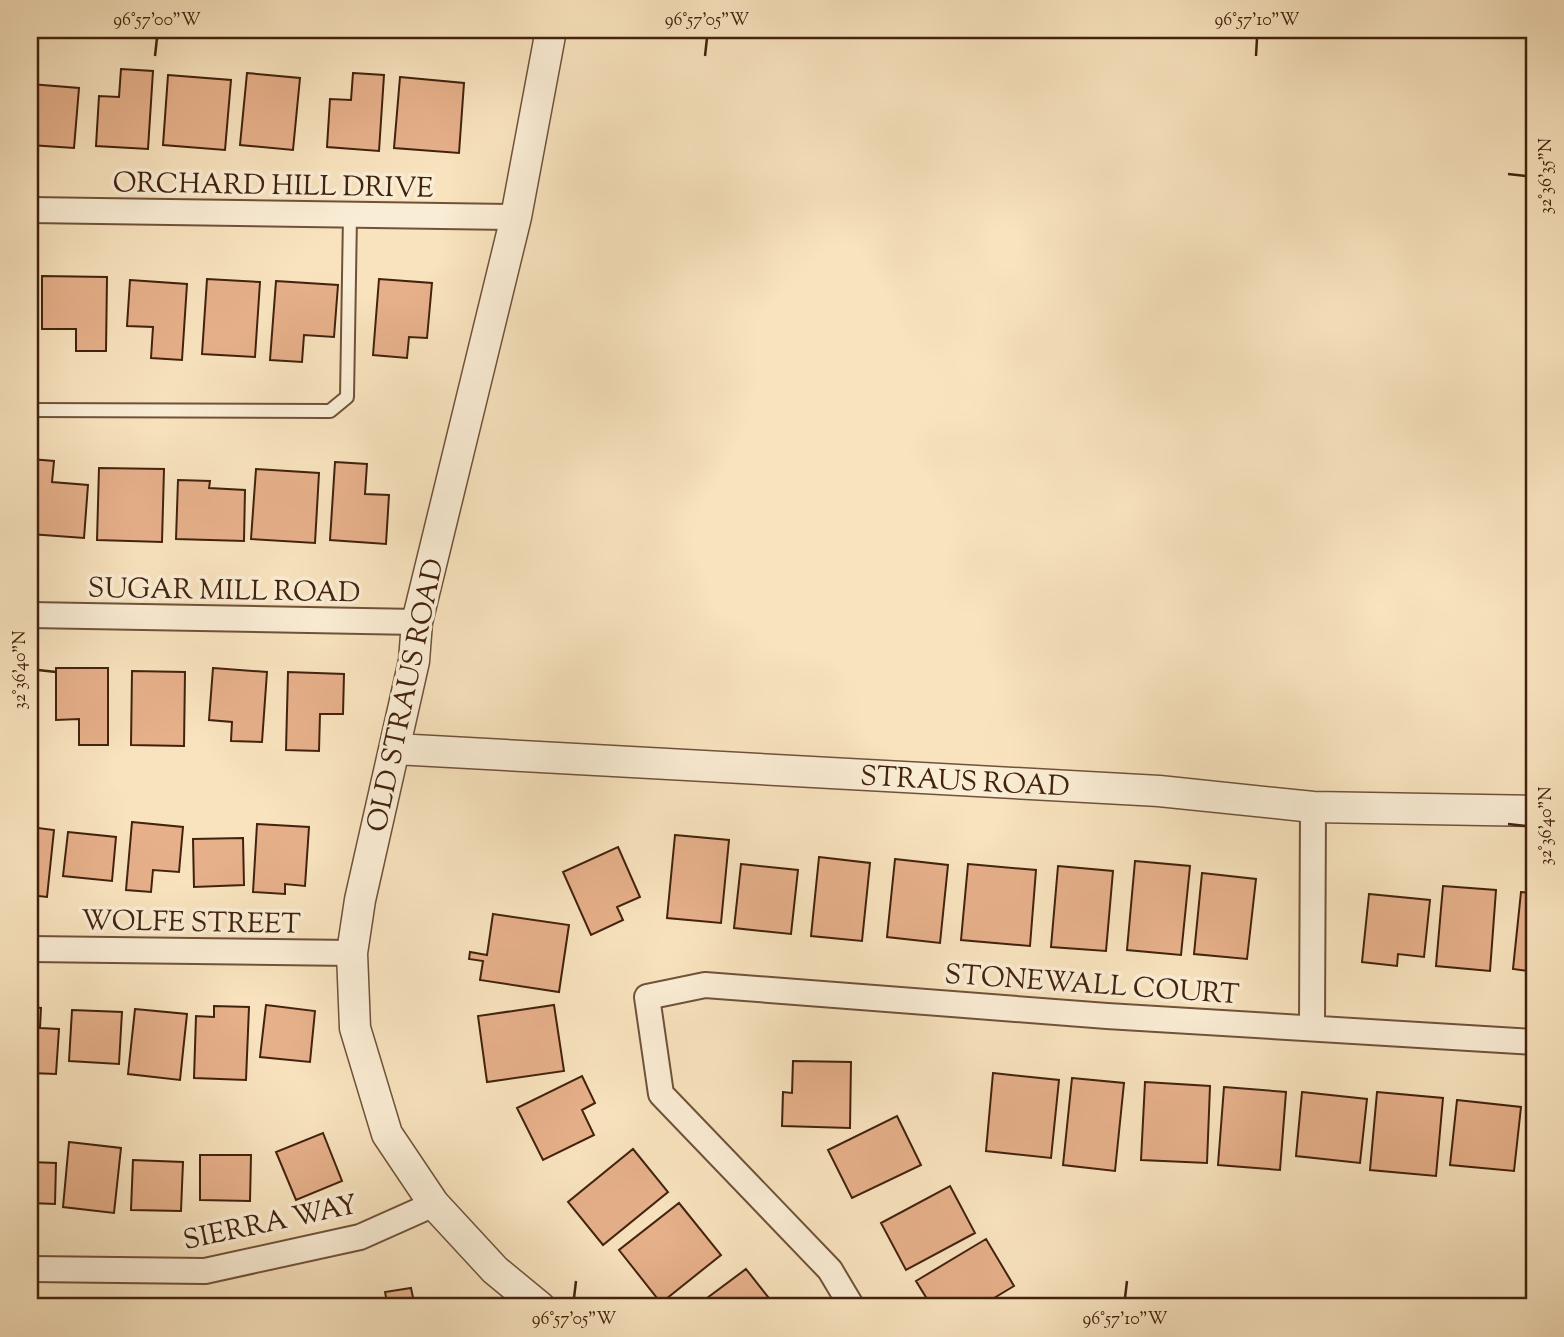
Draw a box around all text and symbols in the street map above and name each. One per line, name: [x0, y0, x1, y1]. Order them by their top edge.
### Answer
text: 96°57'00"W: [113, 8, 201, 34]
text: 96°57'05"W: [665, 8, 749, 34]
text: 96°57'10"W: [1215, 8, 1299, 34]
text: 32°36'35"N: [1534, 138, 1560, 214]
street label: ORCHARD HILL DRIVE: [112, 164, 434, 210]
street label: OLD STRAUS ROAD: [358, 555, 455, 836]
street label: SUGAR MILL ROAD: [87, 570, 361, 614]
text: 32°36'40"N: [8, 630, 34, 710]
street label: STRAUS ROAD: [859, 758, 1071, 808]
text: 32°36'40"N: [1534, 786, 1560, 866]
street label: WOLFE STREET: [81, 902, 301, 946]
street label: STONEWALL COURT: [943, 956, 1241, 1016]
street label: SIERRA WAY: [180, 1186, 362, 1262]
text: 96°57'05"W: [532, 1307, 616, 1333]
text: 96°57'10"W: [1083, 1307, 1167, 1333]

